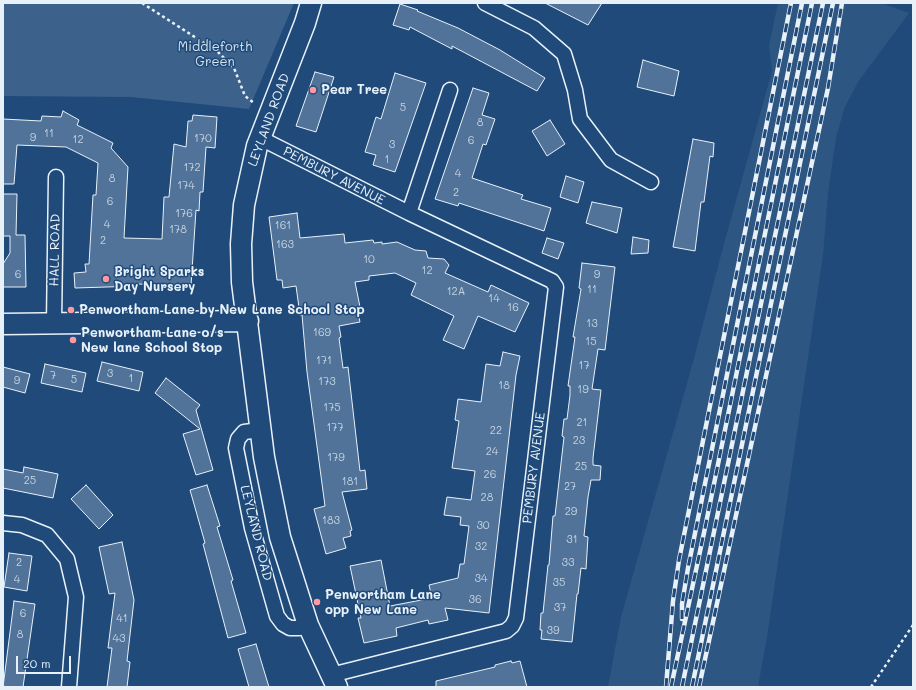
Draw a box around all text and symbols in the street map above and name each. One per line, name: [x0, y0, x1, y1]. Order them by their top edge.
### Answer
park label: Middleforth Green: [178, 39, 252, 70]
street label: LEYLAND ROAD: [245, 71, 293, 169]
place label: Pear Tree: [321, 82, 387, 98]
marker: Pear Tree: [308, 85, 318, 95]
house number: 5: [400, 101, 406, 115]
house number: 8: [477, 116, 483, 130]
house number: 11: [44, 127, 54, 141]
house number: 9: [30, 131, 36, 145]
house number: 170: [194, 132, 212, 146]
house number: 12: [72, 133, 84, 147]
house number: 6: [468, 134, 474, 148]
house number: 3: [389, 138, 395, 152]
street label: PEMBURY AVENUE: [281, 144, 387, 208]
house number: 1: [385, 153, 389, 167]
house number: 172: [183, 161, 201, 175]
house number: 4: [455, 167, 461, 181]
house number: 8: [109, 172, 115, 186]
house number: 174: [177, 179, 195, 193]
house number: 2: [453, 186, 459, 200]
house number: 6: [107, 195, 113, 209]
house number: 176: [175, 207, 193, 221]
street label: HALL ROAD: [47, 214, 63, 286]
house number: 4: [104, 218, 110, 232]
house number: 161: [275, 219, 291, 233]
house number: 178: [169, 223, 187, 237]
house number: 2: [100, 234, 106, 248]
house number: 163: [276, 238, 294, 252]
house number: 10: [363, 253, 375, 267]
place label: Bright Sparks Day Nursery: [114, 264, 204, 295]
house number: 12: [421, 264, 433, 278]
house number: 6: [15, 268, 21, 282]
house number: 9: [594, 268, 600, 282]
marker: Bright Sparks Day Nursery: [101, 274, 111, 284]
house number: 11: [587, 283, 597, 297]
house number: 12A: [447, 285, 465, 299]
house number: 14: [488, 292, 500, 306]
house number: 16: [507, 301, 519, 315]
place label: Penwortham Lane by New Lane School Stop: [79, 302, 365, 318]
marker: Penwortham Lane by New Lane School Stop: [66, 305, 76, 315]
house number: 13: [586, 317, 598, 331]
place label: Penwortham Lane o/s New lane School Stop: [81, 325, 224, 356]
house number: 169: [313, 326, 331, 340]
marker: Penwortham Lane o/s New lane School Stop: [68, 335, 78, 345]
house number: 15: [585, 335, 597, 349]
house number: 171: [316, 354, 332, 368]
house number: 17: [578, 359, 590, 373]
house number: 3: [107, 367, 113, 381]
house number: 7: [50, 369, 56, 383]
house number: 1: [129, 372, 133, 386]
house number: 5: [71, 373, 77, 387]
house number: 9: [14, 374, 20, 388]
house number: 173: [318, 375, 336, 389]
house number: 18: [498, 379, 510, 393]
house number: 19: [577, 383, 589, 397]
house number: 175: [323, 401, 341, 415]
street label: PEMBURY AVENUE: [519, 411, 549, 525]
house number: 21: [576, 416, 588, 430]
house number: 177: [326, 421, 344, 435]
house number: 22: [490, 424, 502, 438]
house number: 23: [573, 434, 585, 448]
house number: 24: [486, 445, 498, 459]
house number: 179: [327, 451, 345, 465]
house number: 25: [575, 460, 587, 474]
house number: 26: [484, 468, 496, 482]
house number: 25: [24, 474, 36, 488]
house number: 181: [342, 475, 358, 489]
house number: 27: [564, 480, 576, 494]
street label: LEYLAND ROAD: [237, 484, 275, 582]
house number: 28: [481, 491, 493, 505]
house number: 29: [565, 505, 577, 519]
house number: 183: [322, 514, 340, 528]
house number: 30: [476, 519, 490, 533]
house number: 31: [566, 533, 578, 547]
house number: 32: [475, 540, 487, 554]
house number: 2: [16, 556, 22, 570]
house number: 33: [562, 556, 574, 570]
house number: 34: [475, 572, 487, 586]
house number: 4: [14, 573, 20, 587]
house number: 35: [553, 576, 565, 590]
place label: Penwortham Lane opp New Lane: [325, 587, 441, 618]
house number: 36: [468, 593, 482, 607]
marker: Penwortham Lane opp New Lane: [312, 597, 322, 607]
house number: 37: [554, 601, 566, 615]
house number: 6: [20, 607, 26, 621]
house number: 41: [116, 612, 128, 626]
house number: 39: [547, 624, 559, 638]
house number: 8: [17, 628, 23, 642]
house number: 43: [113, 632, 125, 646]
scale bar: [18, 648, 73, 674]
text: 20 m: [23, 655, 51, 671]

